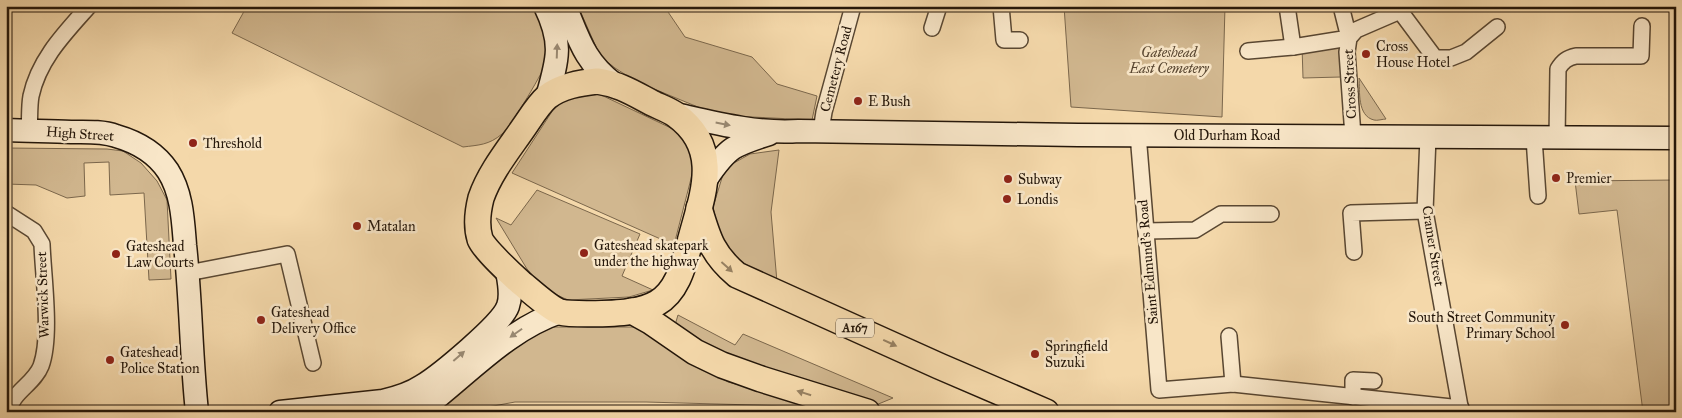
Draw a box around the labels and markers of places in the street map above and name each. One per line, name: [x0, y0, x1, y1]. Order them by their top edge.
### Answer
place label: Cross House Hotel: [1376, 38, 1450, 71]
marker: Cross House Hotel: [1360, 48, 1372, 60]
place label: E Bush: [868, 93, 911, 110]
marker: E Bush: [852, 95, 864, 107]
place label: Threshold: [203, 135, 262, 152]
marker: Threshold: [187, 137, 199, 149]
place label: Premier: [1566, 170, 1612, 187]
place label: Subway: [1018, 171, 1062, 188]
marker: Premier: [1550, 172, 1562, 184]
marker: Subway: [1002, 173, 1014, 185]
place label: Londis: [1017, 191, 1058, 208]
marker: Londis: [1001, 193, 1013, 205]
place label: Matalan: [367, 218, 416, 235]
marker: Matalan: [351, 220, 363, 232]
place label: Gateshead skatepark under the highway: [594, 237, 709, 270]
place label: Gateshead Law Courts: [126, 238, 194, 271]
marker: Gateshead skatepark under the highway: [578, 247, 590, 259]
marker: Gateshead Law Courts: [110, 248, 122, 260]
place label: Gateshead Delivery Office: [271, 304, 356, 337]
place label: South Street Community Primary School: [1408, 309, 1555, 342]
marker: Gateshead Delivery Office: [255, 314, 267, 326]
marker: South Street Community Primary School: [1559, 319, 1571, 331]
place label: Springfield Suzuki: [1045, 338, 1108, 371]
place label: Gateshead Police Station: [120, 344, 200, 377]
marker: Springfield Suzuki: [1029, 348, 1041, 360]
marker: Gateshead Police Station: [104, 354, 116, 366]

